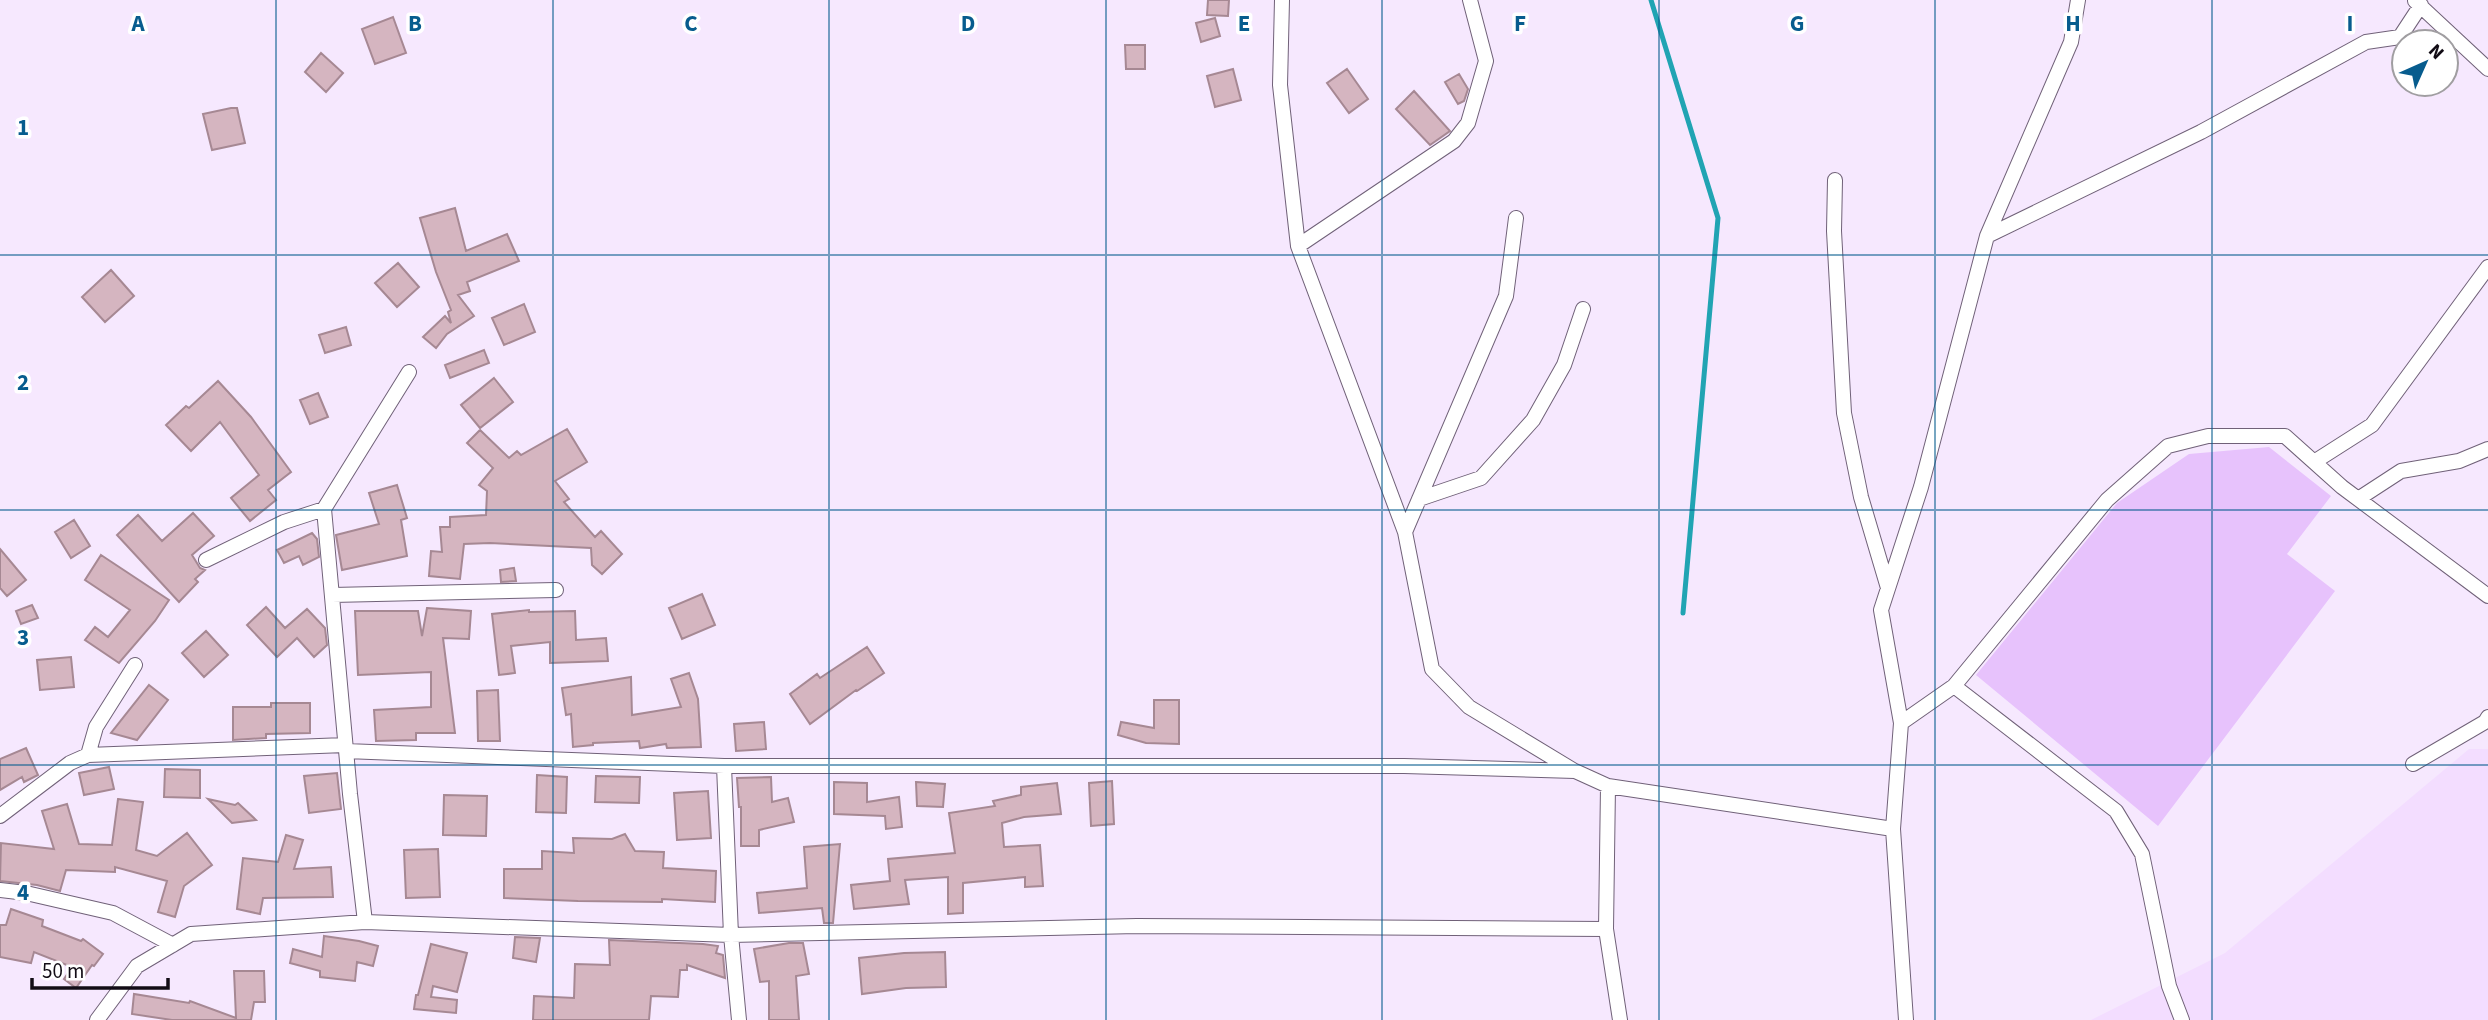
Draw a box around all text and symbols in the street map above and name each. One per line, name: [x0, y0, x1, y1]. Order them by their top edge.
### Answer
text: A: [130, 7, 145, 40]
text: B: [408, 7, 422, 40]
text: C: [684, 7, 698, 40]
text: D: [961, 7, 975, 40]
text: E: [1238, 7, 1250, 40]
text: F: [1514, 7, 1526, 40]
text: G: [1790, 7, 1804, 40]
text: H: [2065, 7, 2081, 40]
text: I: [2347, 7, 2353, 40]
north arrow: [2390, 28, 2460, 98]
text: N: [2422, 38, 2450, 66]
text: 1: [17, 111, 29, 144]
text: 2: [17, 366, 29, 399]
text: 3: [17, 621, 29, 654]
text: 4: [17, 876, 29, 909]
scale bar: [32, 946, 168, 990]
text: 50 m: [42, 956, 84, 986]

